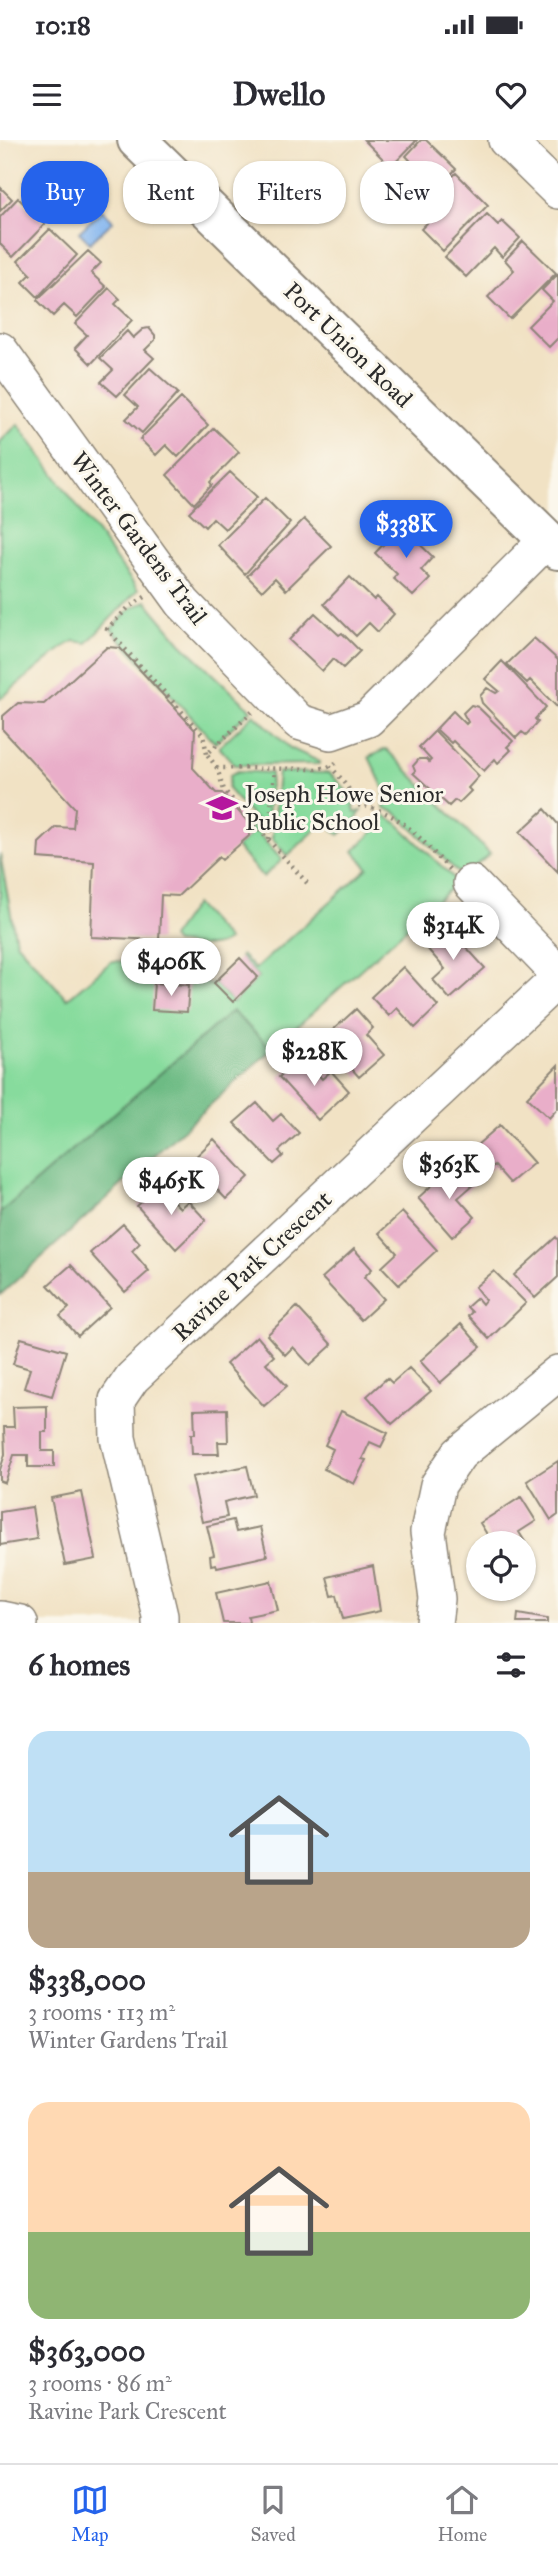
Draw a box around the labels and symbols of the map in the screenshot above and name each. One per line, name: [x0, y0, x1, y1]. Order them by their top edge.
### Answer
street label: Port Union Road: [277, 276, 419, 414]
street label: Winter Gardens Trail: [64, 446, 214, 631]
pin: $338K: [357, 500, 455, 560]
place label: Joseph Howe Senior Public School: [242, 779, 443, 837]
school or university icon: Joseph Howe Senior Public School: [205, 791, 239, 825]
pin: $314K: [404, 902, 502, 962]
pin: $406K: [122, 938, 220, 998]
pin: $228K: [265, 1028, 363, 1088]
pin: $363K: [400, 1142, 498, 1201]
pin: $465K: [122, 1158, 220, 1217]
street label: Ravine Park Crescent: [166, 1184, 338, 1348]

